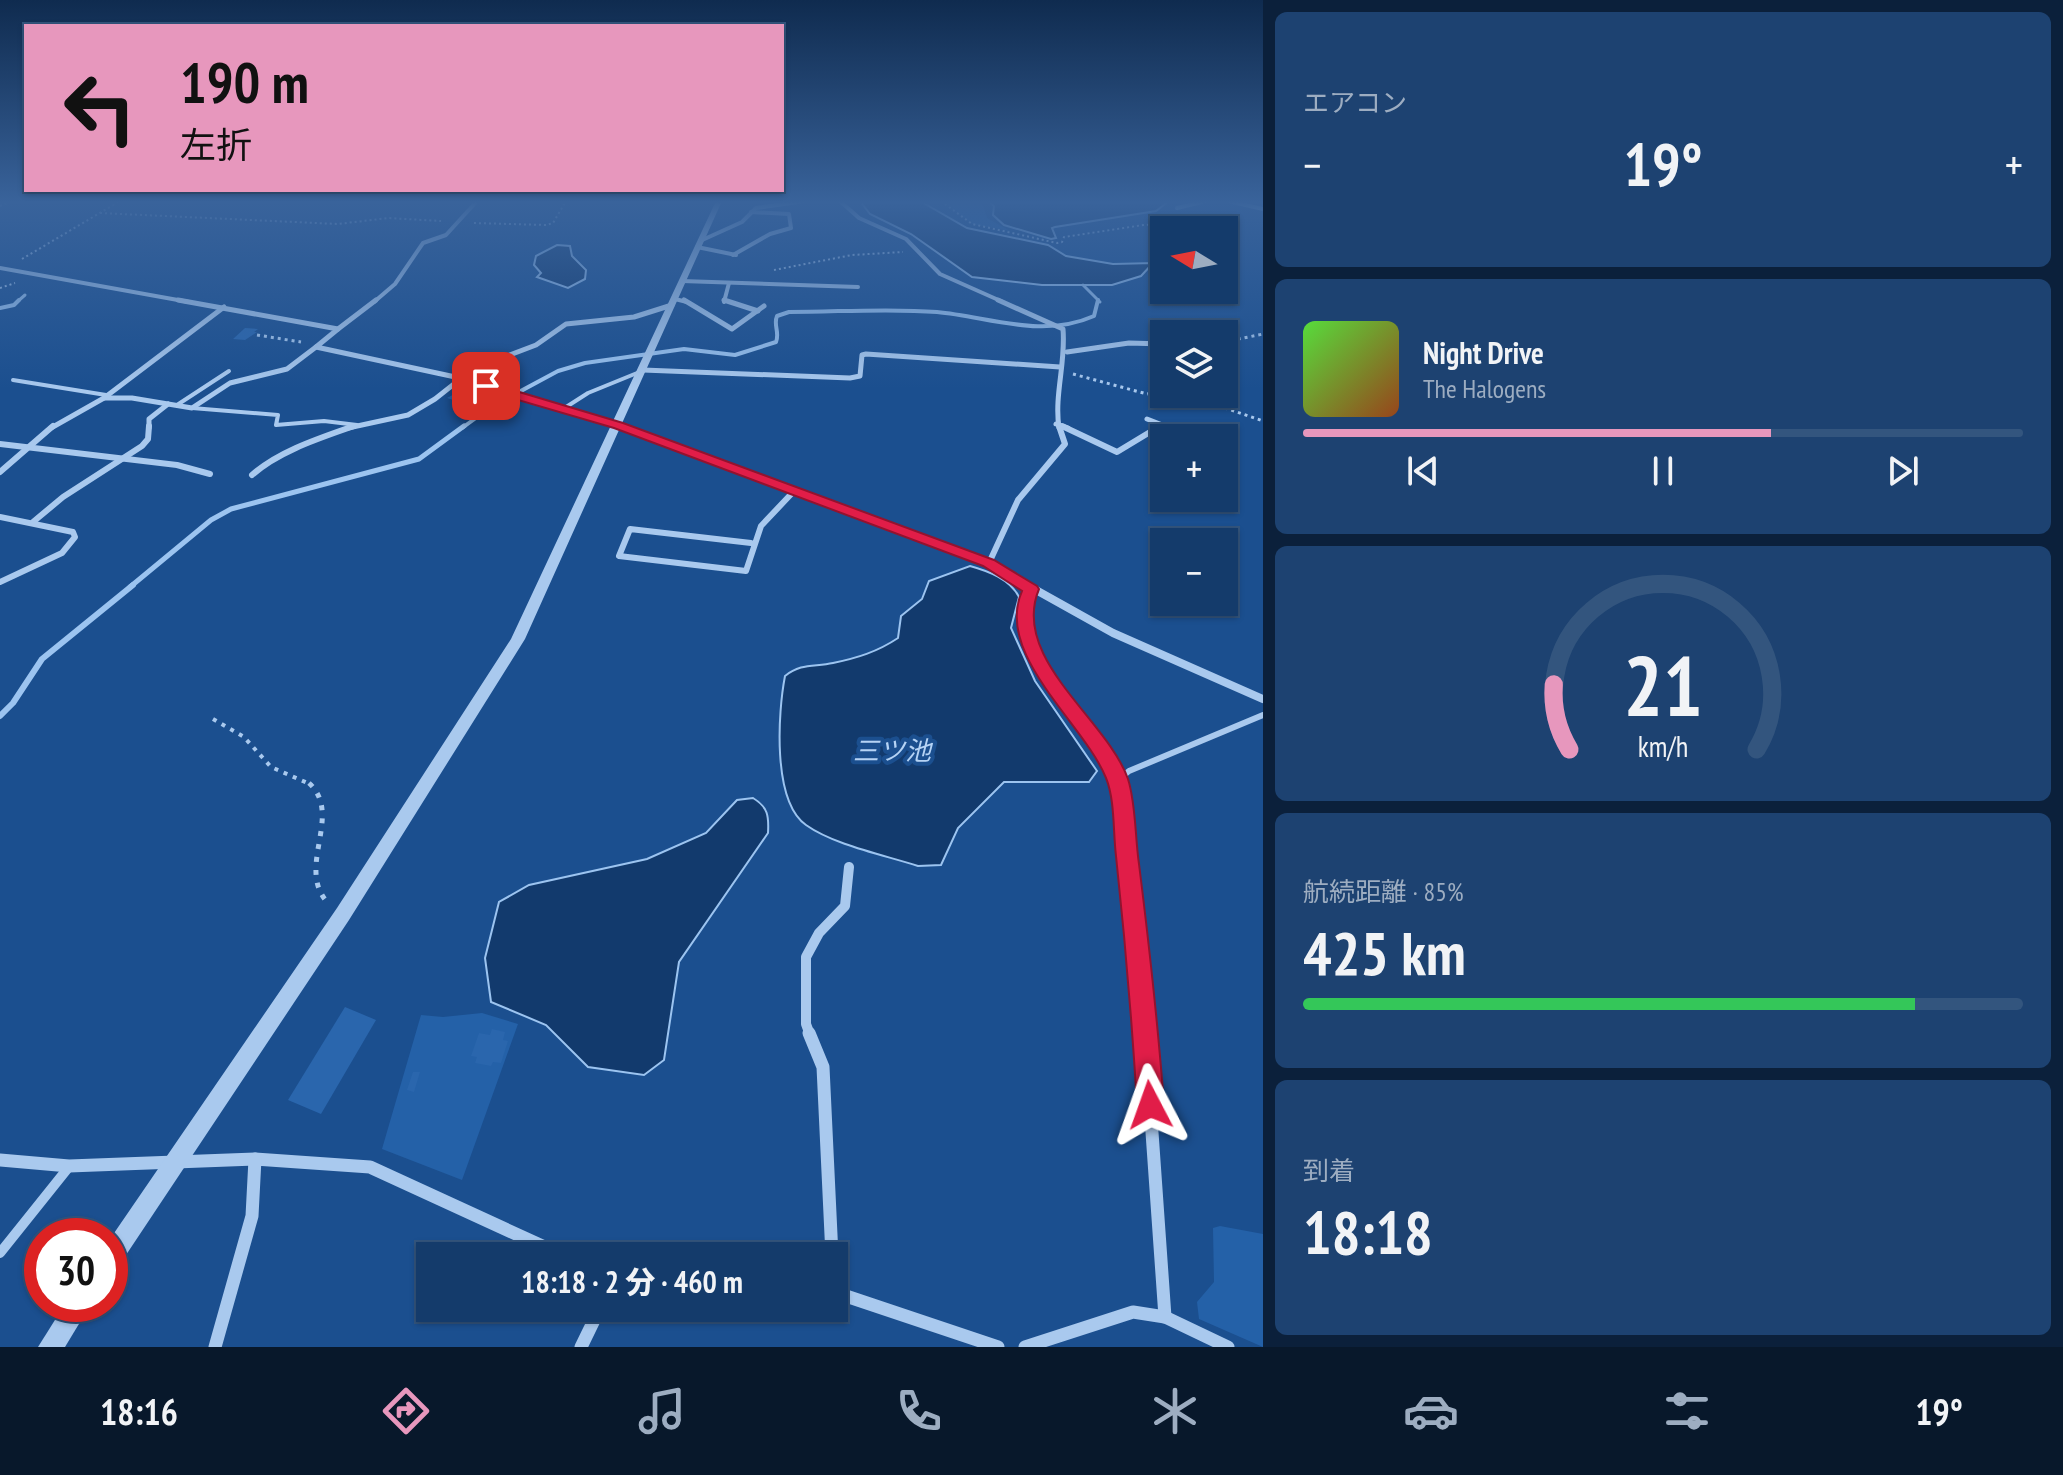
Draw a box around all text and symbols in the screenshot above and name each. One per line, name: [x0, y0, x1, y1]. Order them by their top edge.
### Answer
text: 190 m: [180, 46, 309, 118]
icon: left: [48, 56, 152, 160]
text: エアコン: [1303, 86, 1407, 119]
text: 左折: [180, 121, 252, 168]
text: 19°: [1623, 125, 1703, 203]
text: −: [1303, 136, 1321, 193]
text: +: [2005, 136, 2023, 193]
north arrow: [1150, 216, 1238, 304]
map controls: [1150, 216, 1238, 616]
button: layers: [1150, 320, 1238, 408]
text: Night Drive: [1423, 333, 1544, 372]
pin: [452, 352, 520, 420]
icon: arrive: [464, 364, 508, 408]
text: The Halogens: [1423, 372, 1546, 405]
button: +: [1150, 424, 1238, 512]
icon: previous: [1401, 449, 1445, 493]
icon: pause: [1641, 449, 1685, 493]
icon: next: [1881, 449, 1925, 493]
button: −: [1150, 528, 1238, 616]
text: 21: [1623, 630, 1703, 738]
text: km/h: [1638, 728, 1688, 765]
water label: 三ツ池: [853, 734, 934, 767]
text: 航続距離 · 85%: [1303, 875, 1464, 908]
text: 425 km: [1303, 914, 1466, 992]
position arrow: [1108, 1063, 1192, 1147]
text: 到着: [1303, 1154, 1355, 1187]
text: 18:18: [1303, 1193, 1433, 1271]
speed limit sign: 30: [24, 1218, 128, 1322]
text: 18:18 · 2 分 · 460 m: [521, 1262, 743, 1301]
icon: directions: [378, 1383, 434, 1439]
icon: music: [634, 1383, 690, 1439]
icon: phone: [891, 1383, 947, 1439]
icon: climate: [1147, 1383, 1203, 1439]
icon: car: [1403, 1383, 1459, 1439]
icon: filters: [1659, 1383, 1715, 1439]
text: 18:16: [100, 1388, 178, 1435]
text: 19°: [1915, 1388, 1963, 1435]

